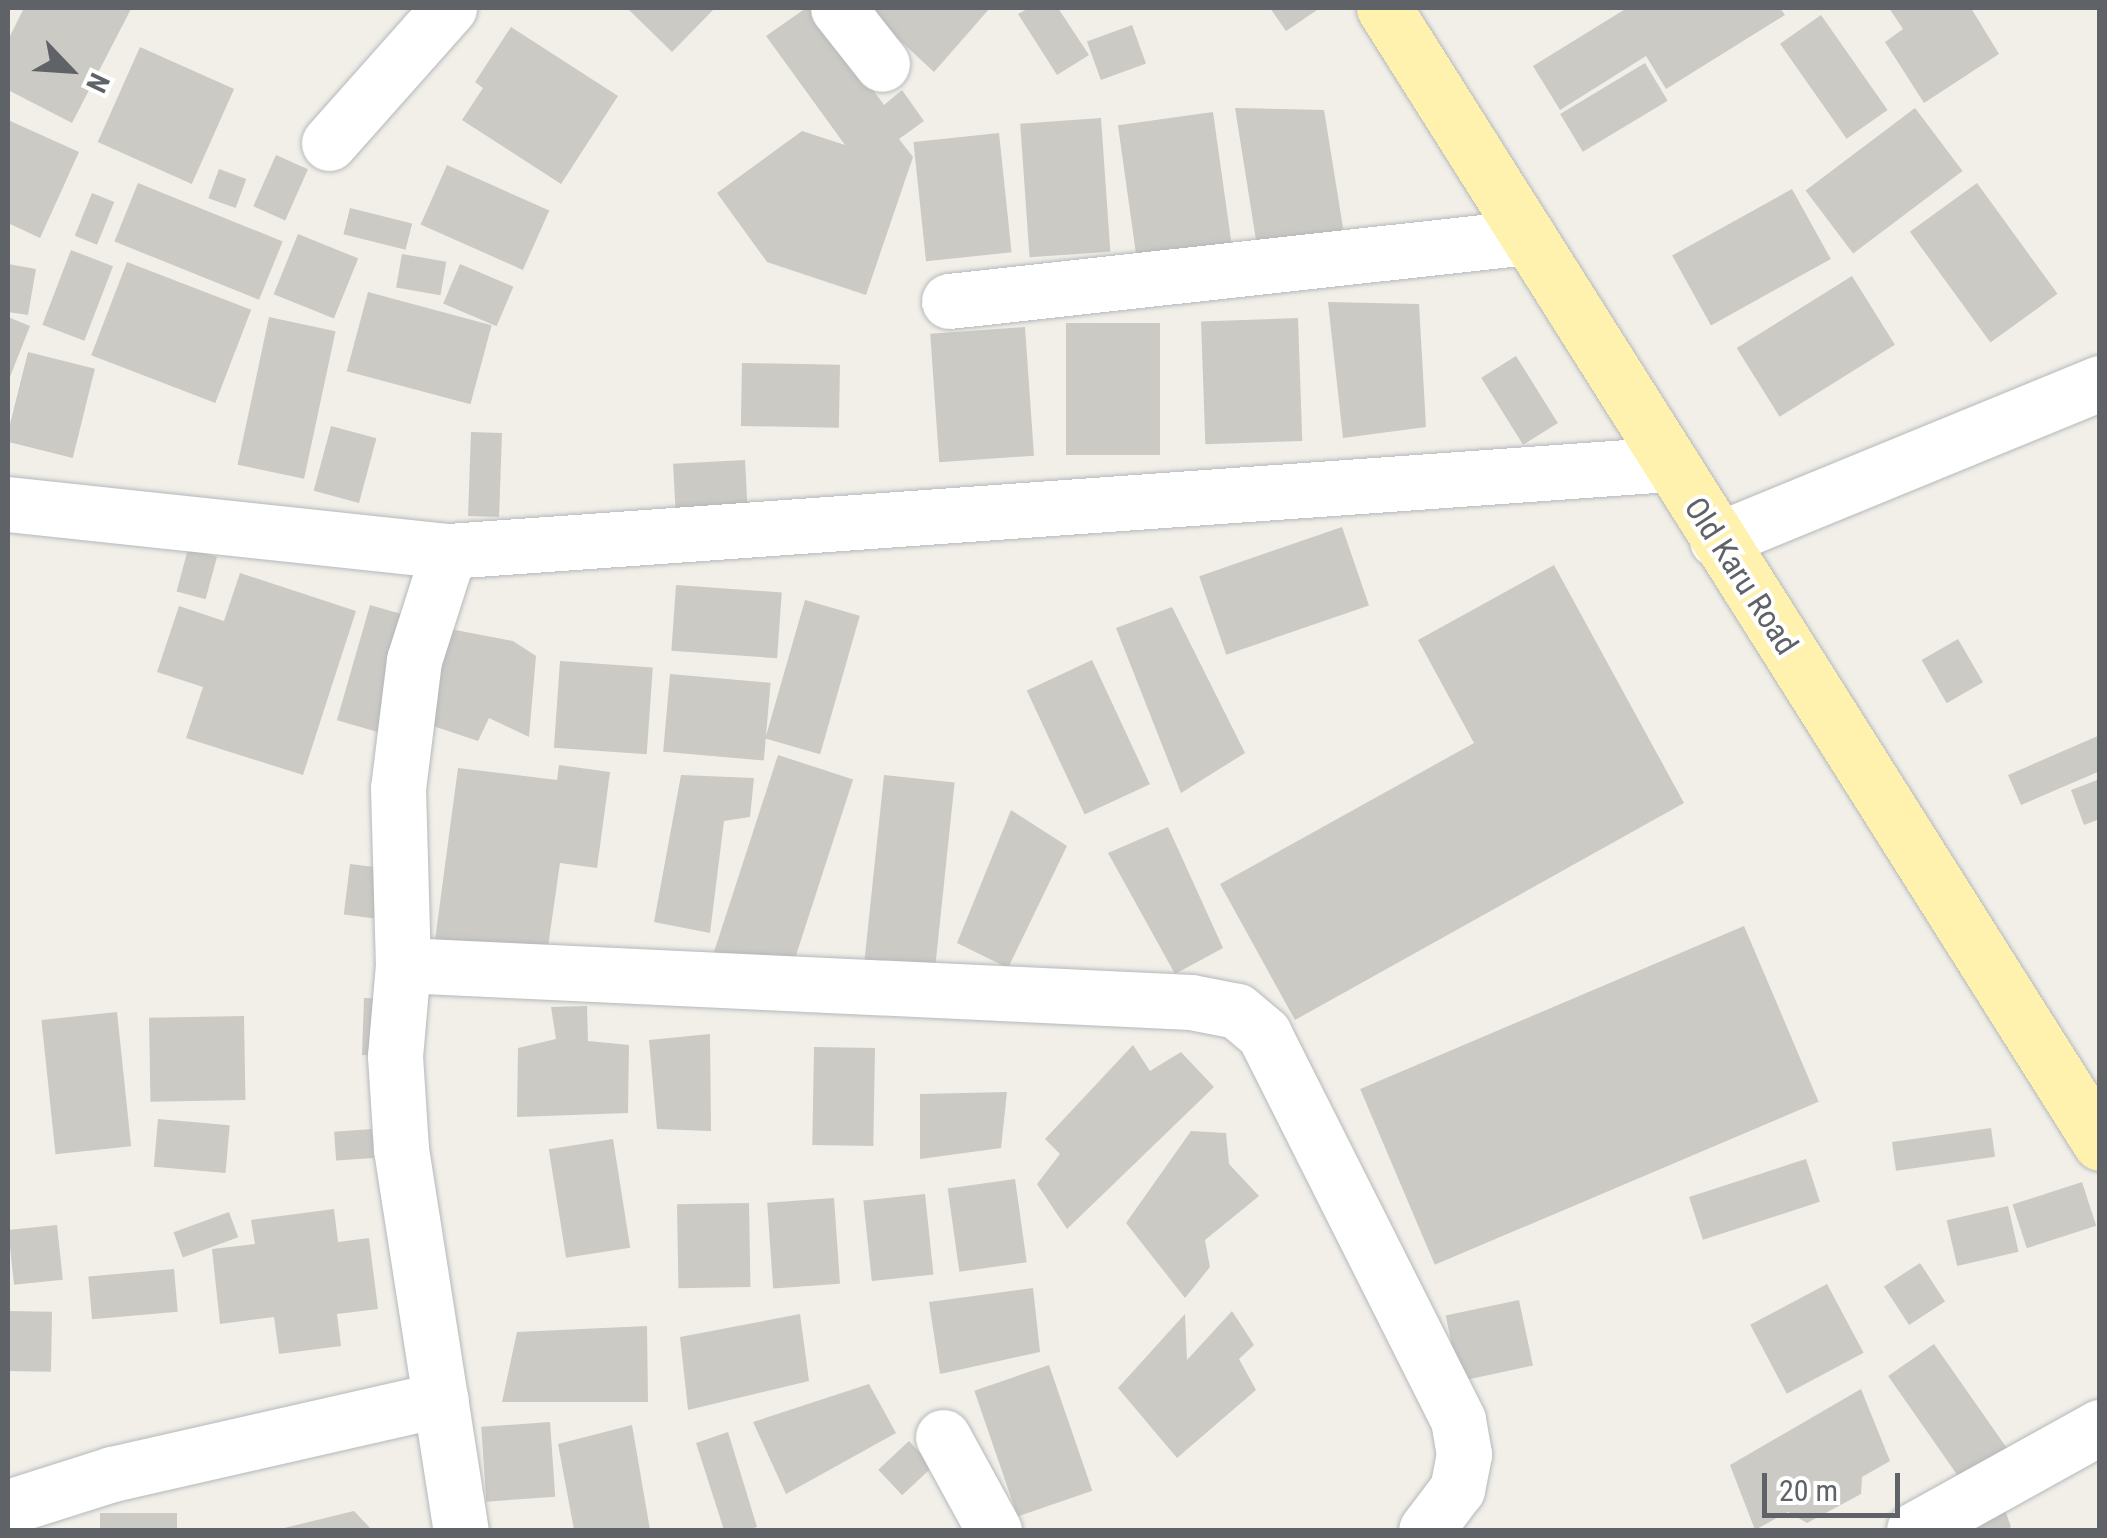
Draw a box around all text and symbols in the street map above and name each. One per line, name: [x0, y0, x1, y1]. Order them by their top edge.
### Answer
north arrow: [20, 20, 120, 120]
text: N: [79, 68, 116, 98]
street label: Old Karu Road: [1676, 490, 1806, 662]
scale bar: [1767, 1453, 1904, 1515]
text: 20 m: [1779, 1473, 1838, 1508]

